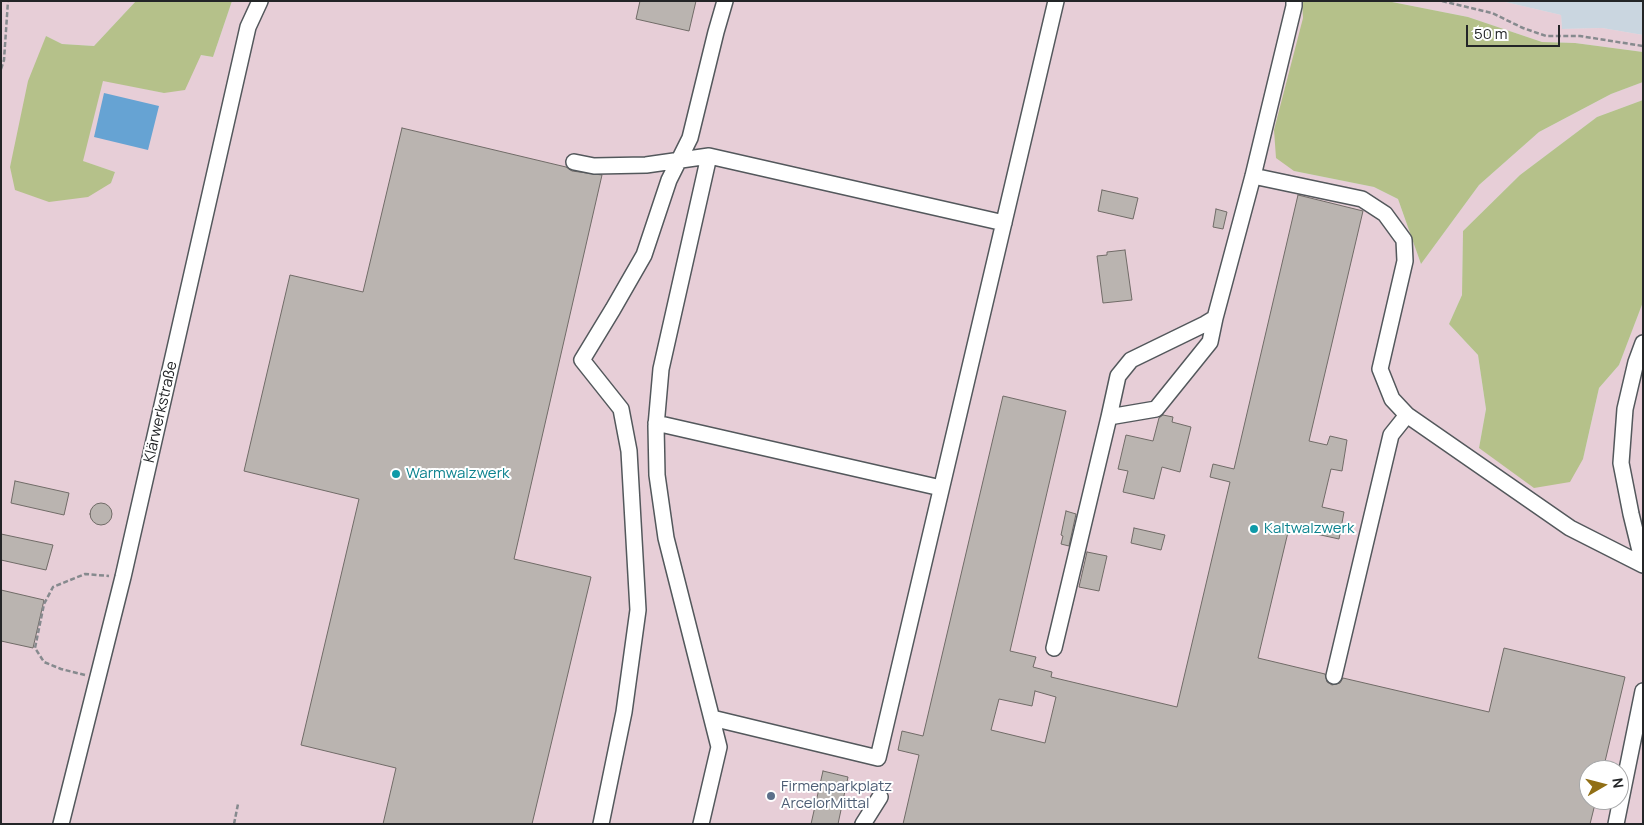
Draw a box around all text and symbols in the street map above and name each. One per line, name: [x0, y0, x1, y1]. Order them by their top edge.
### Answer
scale bar: [1469, 15, 1563, 47]
text: 50 m: [1474, 23, 1508, 44]
street label: Klärwerkstraße: [141, 359, 181, 465]
place label: Warmwalzwerk: [406, 465, 509, 483]
marker: Warmwalzwerk: [390, 468, 402, 480]
place label: Kaltwalzwerk: [1264, 520, 1354, 538]
marker: Kaltwalzwerk: [1248, 523, 1260, 535]
north arrow: [1579, 760, 1629, 810]
text: N: [1608, 777, 1628, 789]
place label: Firmenparkplatz ArcelorMittal: [781, 778, 892, 813]
marker: Firmenparkplatz ArcelorMittal: [765, 790, 777, 802]

